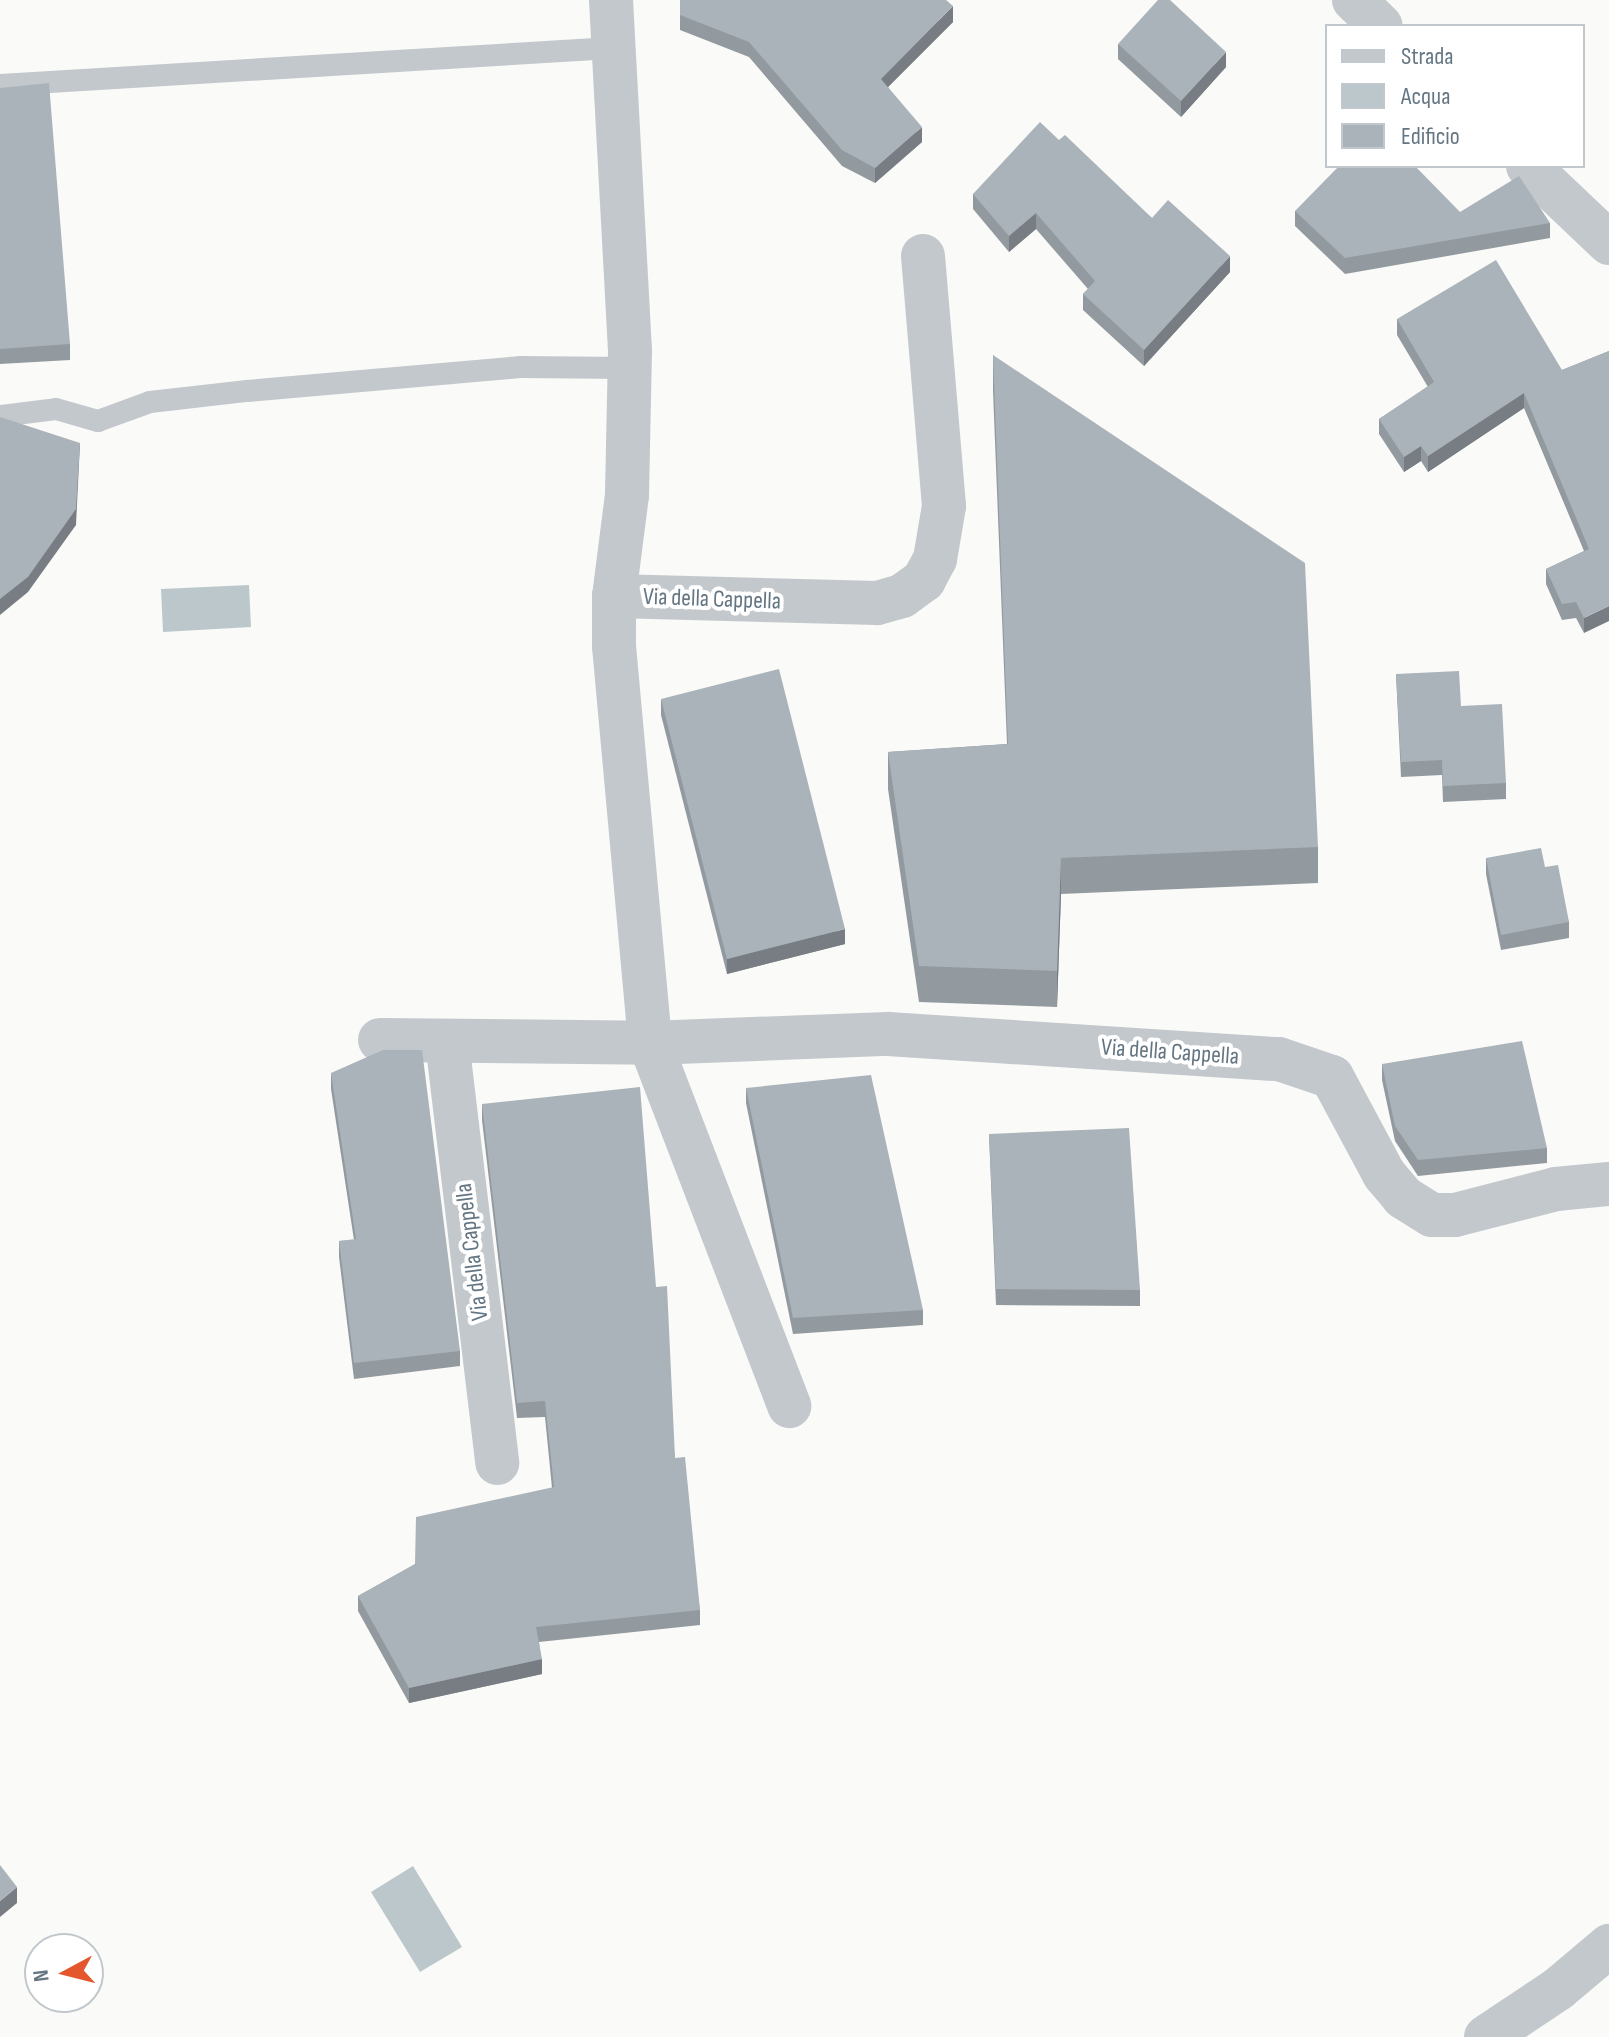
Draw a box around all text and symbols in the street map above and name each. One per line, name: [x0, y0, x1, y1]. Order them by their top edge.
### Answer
legend: [1325, 24, 1585, 168]
text: Strada: [1401, 42, 1454, 71]
text: Acqua: [1401, 82, 1450, 111]
text: Edificio: [1401, 122, 1460, 151]
street label: Via della Cappella: [642, 582, 782, 616]
street label: Via della Cappella: [1100, 1033, 1240, 1071]
street label: Via della Cappella: [449, 1182, 495, 1322]
north arrow: [24, 1933, 104, 2013]
text: N: [28, 1968, 56, 1983]

